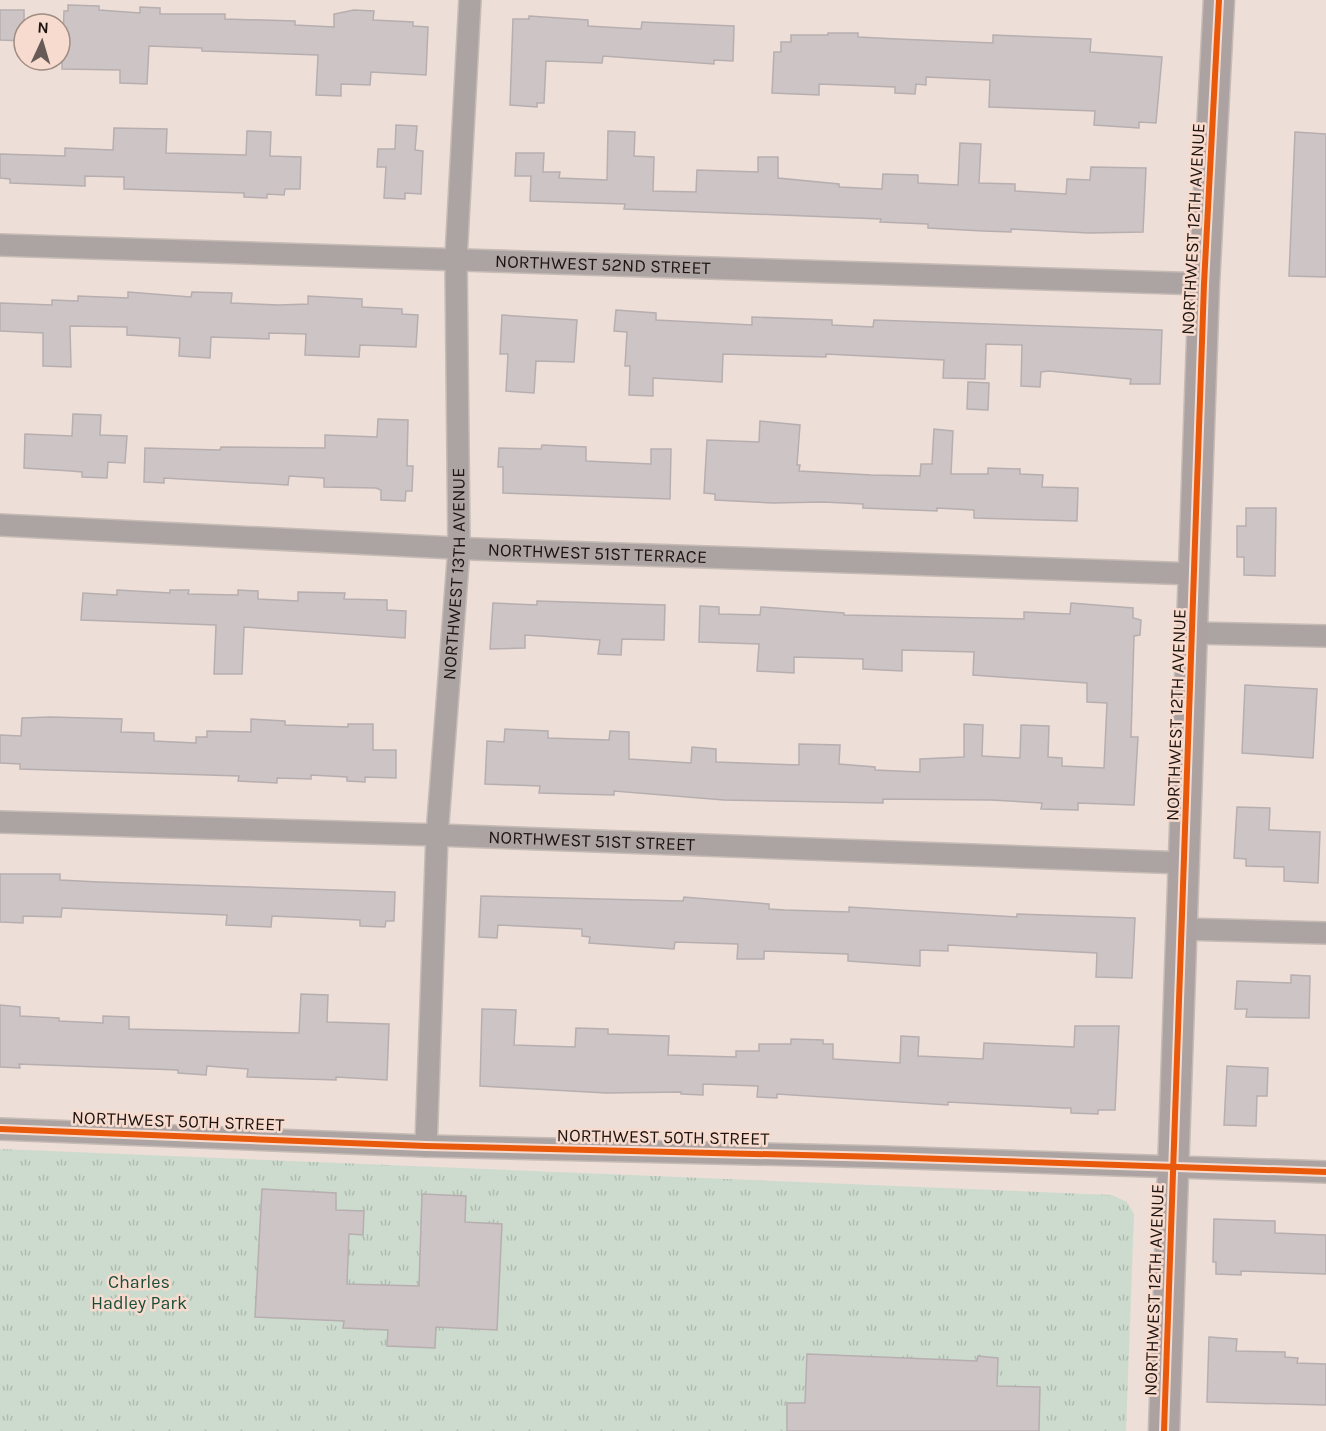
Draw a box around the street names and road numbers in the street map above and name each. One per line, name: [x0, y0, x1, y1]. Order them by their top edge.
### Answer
street label: NORTHWEST 12TH AVENUE: [1176, 122, 1210, 336]
street label: NORTHWEST 52ND STREET: [495, 250, 711, 279]
street label: NORTHWEST 13TH AVENUE: [438, 468, 470, 681]
street label: NORTHWEST 51ST TERRACE: [487, 538, 707, 568]
street label: NORTHWEST 12TH AVENUE: [1161, 609, 1191, 821]
street label: NORTHWEST 51ST STREET: [488, 826, 696, 856]
street label: NORTHWEST 50TH STREET: [71, 1106, 285, 1136]
street label: NORTHWEST 50TH STREET: [556, 1124, 770, 1150]
street label: NORTHWEST 12TH AVENUE: [1139, 1184, 1169, 1396]

